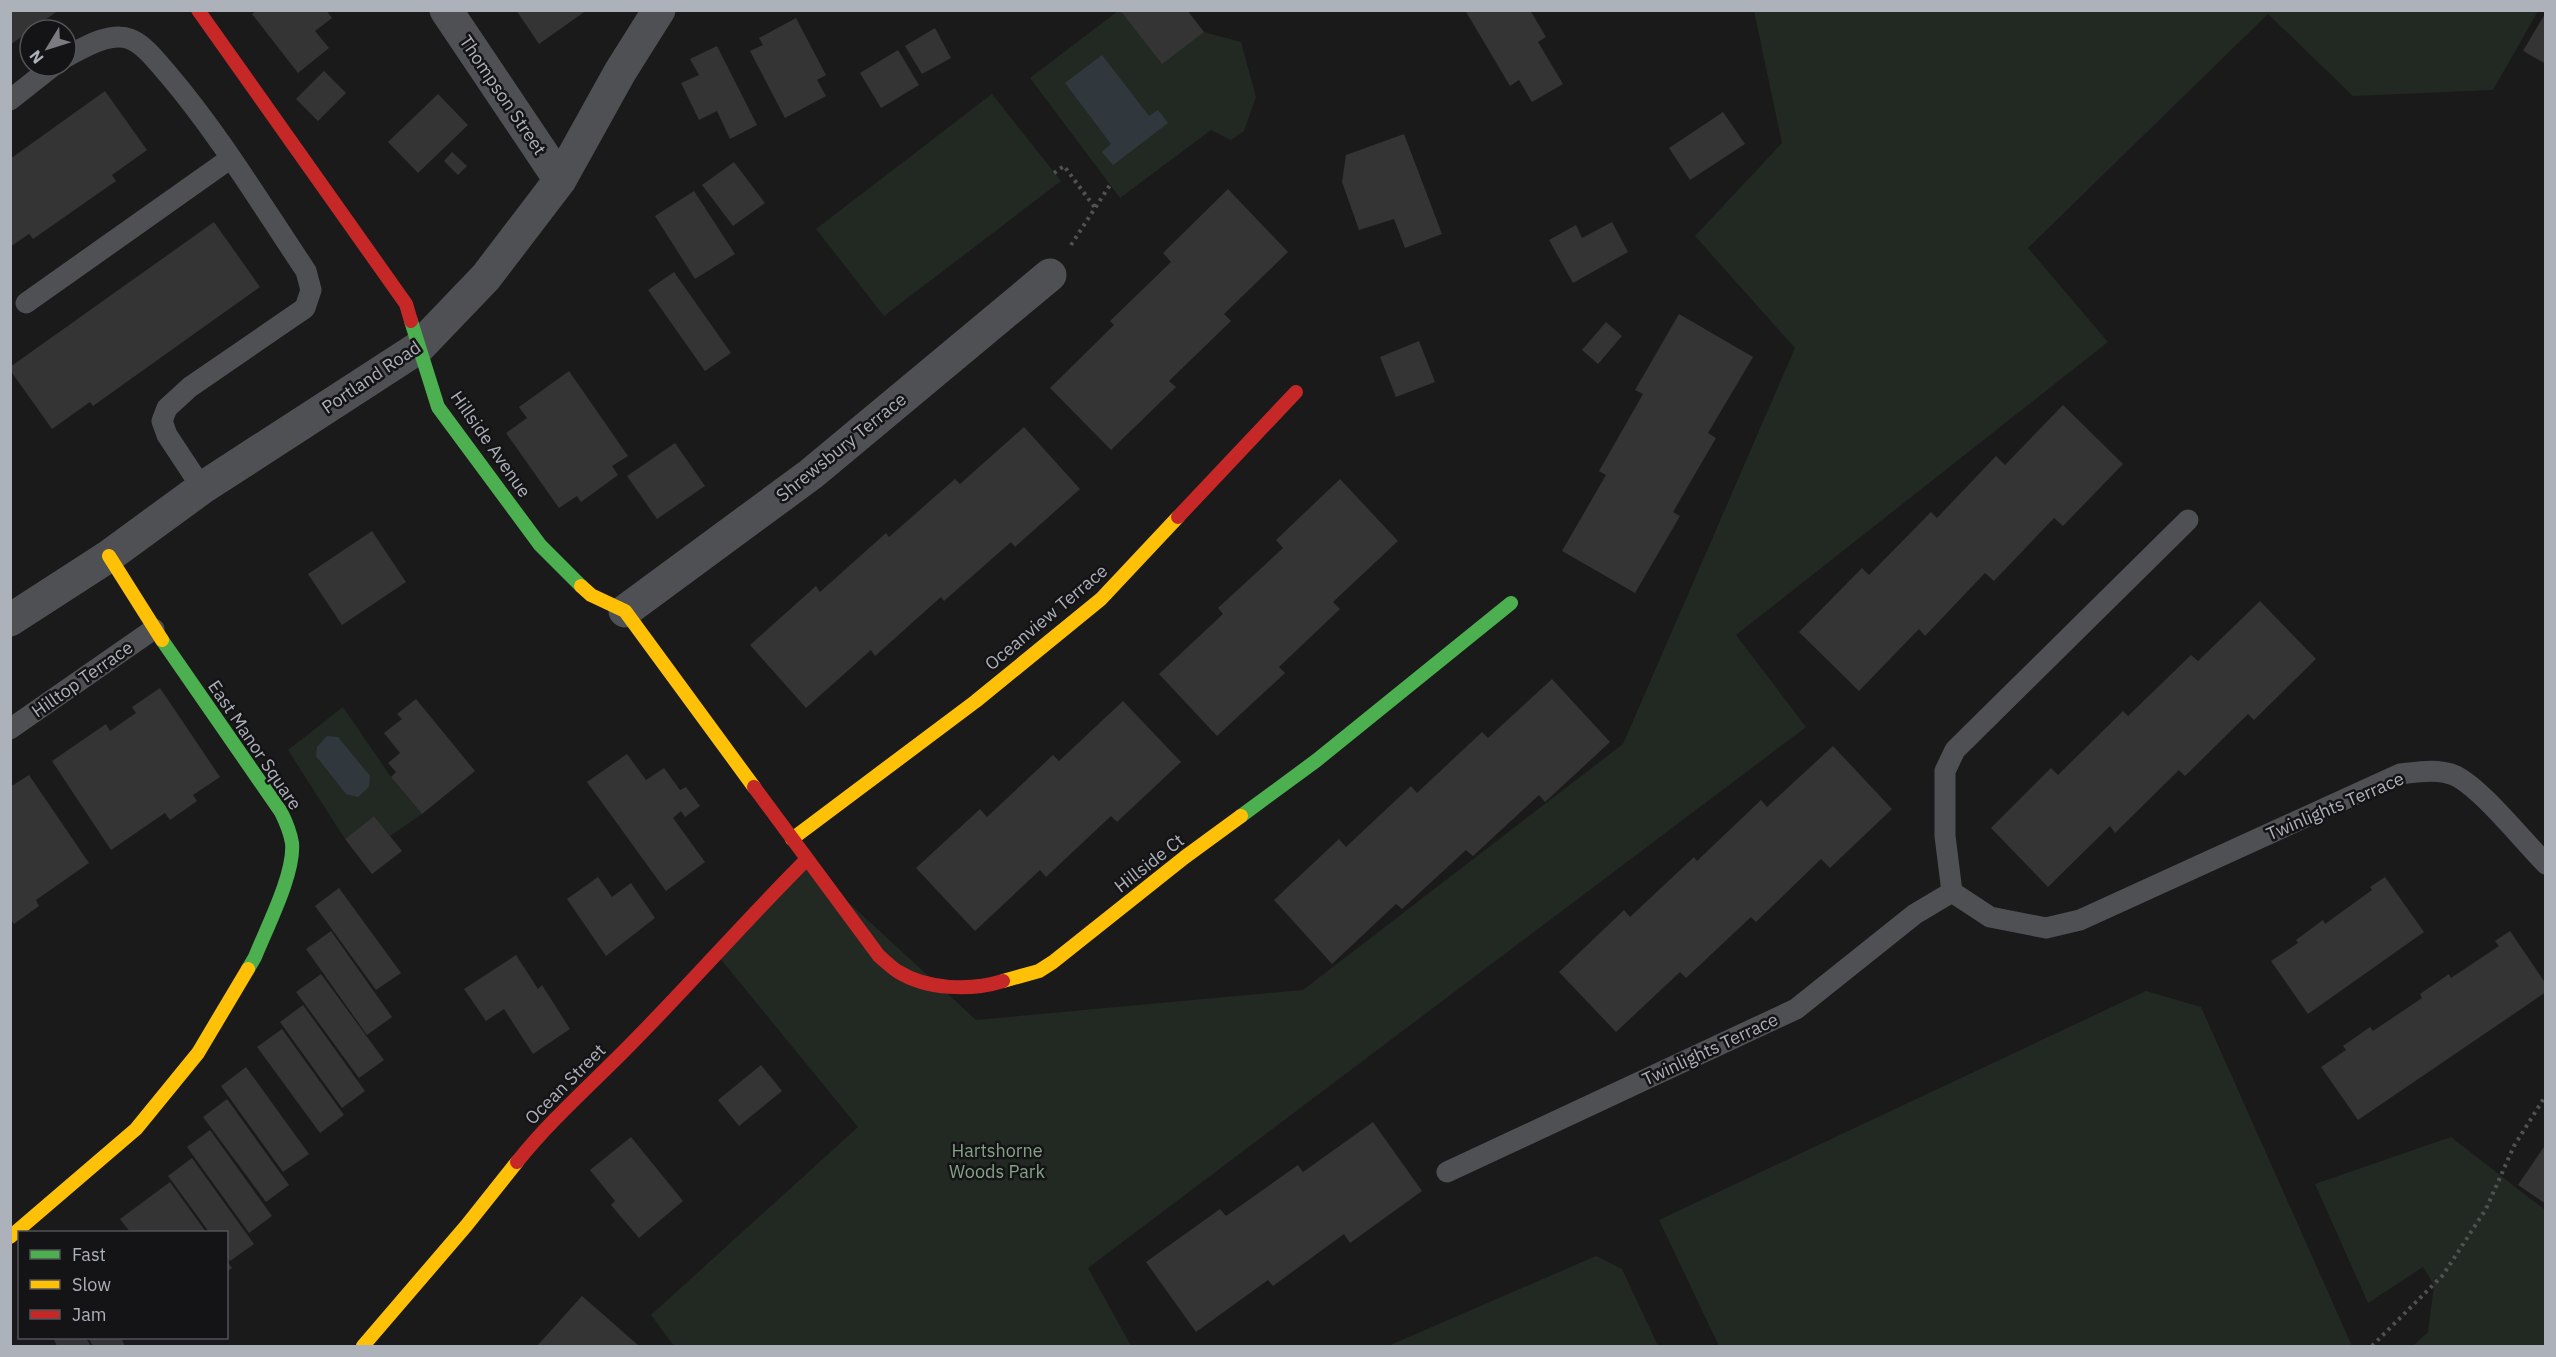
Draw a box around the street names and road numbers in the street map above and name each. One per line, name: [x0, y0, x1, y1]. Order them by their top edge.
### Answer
street label: Thompson Street: [454, 31, 552, 159]
street label: Portland Road: [317, 335, 425, 419]
street label: Hillside Avenue: [446, 386, 536, 502]
street label: Shrewsbury Terrace: [771, 387, 911, 507]
street label: Oceanview Terrace: [980, 559, 1112, 675]
street label: Hilltop Terrace: [27, 636, 137, 722]
street label: East Manor Square: [203, 676, 307, 814]
street label: Twinlights Terrace: [2263, 767, 2407, 845]
street label: Hillside Ct: [1110, 829, 1188, 897]
street label: Twinlights Terrace: [1638, 1007, 1782, 1091]
street label: Ocean Street: [520, 1039, 610, 1129]

